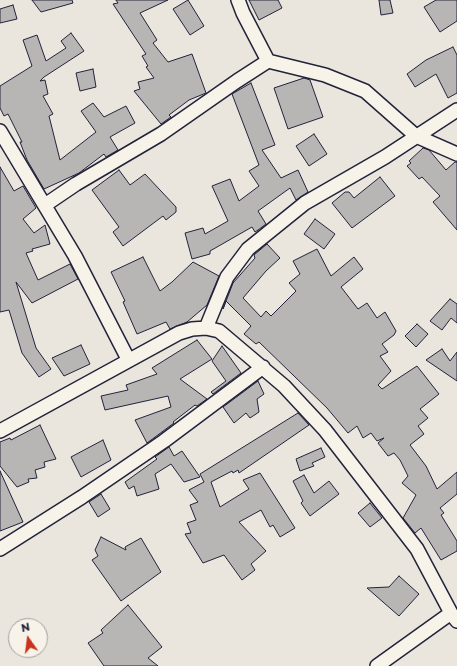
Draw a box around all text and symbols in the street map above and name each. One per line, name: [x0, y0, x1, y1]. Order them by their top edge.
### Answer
north arrow: [8, 618, 48, 658]
text: N: [19, 618, 32, 636]

